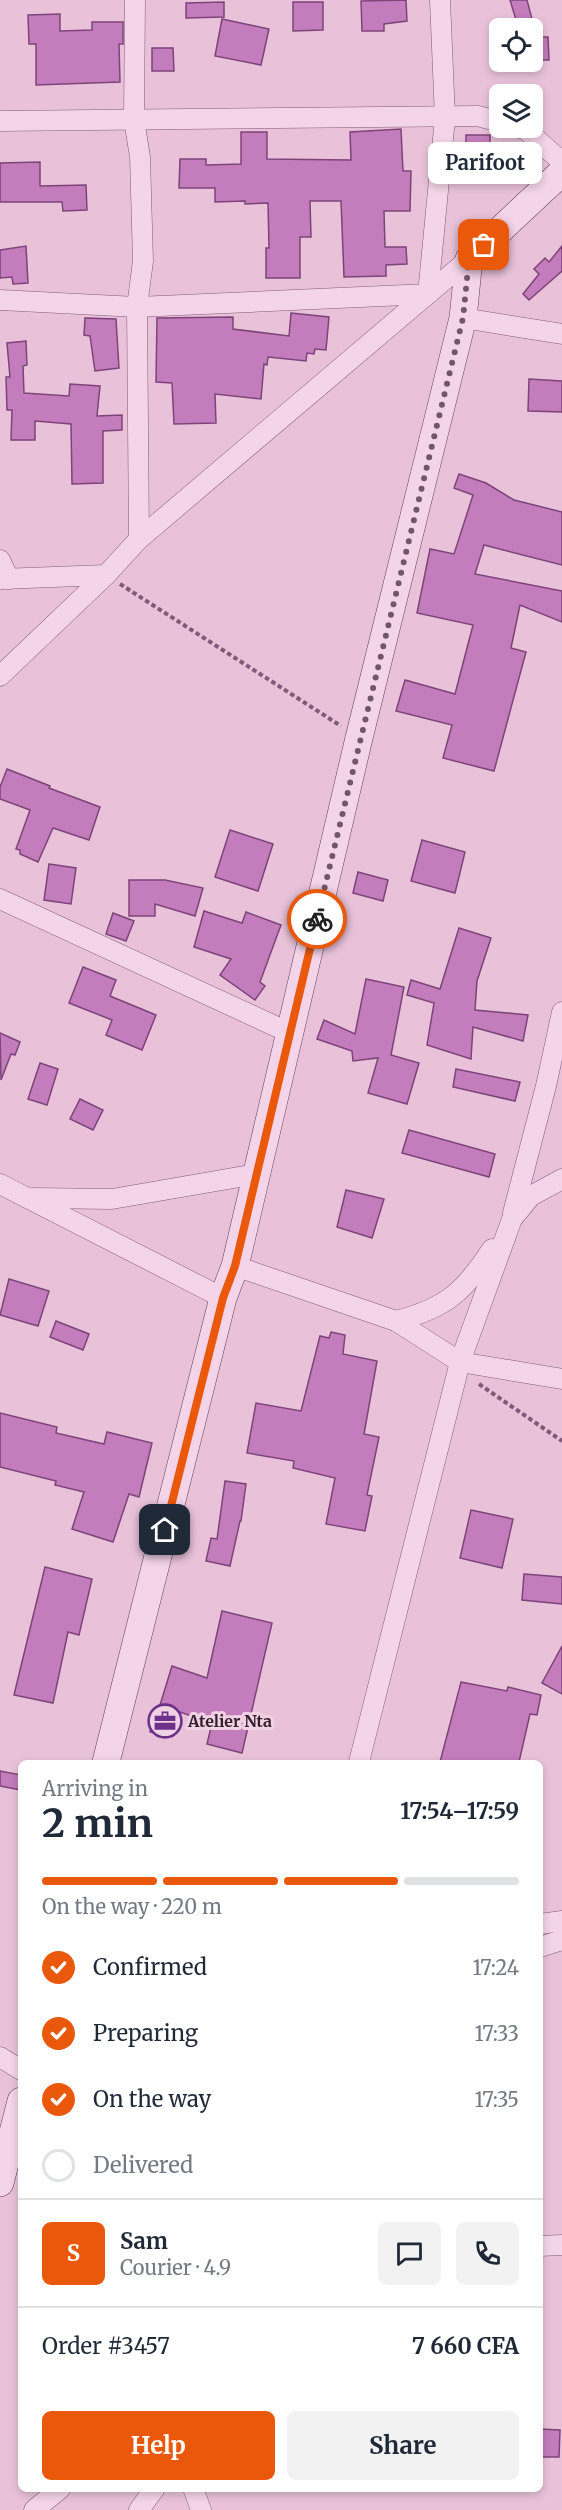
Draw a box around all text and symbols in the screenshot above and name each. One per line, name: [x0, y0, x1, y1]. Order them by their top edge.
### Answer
map controls: [489, 18, 543, 138]
button: locate: [489, 18, 543, 72]
button: layers: [489, 84, 543, 138]
callout: Parifoot: [427, 143, 541, 185]
text: Parifoot: [445, 150, 525, 175]
pin: [458, 219, 509, 270]
icon: bag: [467, 228, 500, 261]
courier: [287, 889, 347, 949]
icon: bike: [301, 903, 334, 936]
pin: [139, 1504, 190, 1555]
icon: home: [148, 1513, 181, 1546]
office icon: Atelier Nta: [147, 1703, 183, 1739]
place label: Atelier Nta: [187, 1711, 272, 1731]
text: Arriving in: [42, 1776, 148, 1801]
text: 17:54–17:59: [400, 1797, 519, 1825]
text: 2 min: [42, 1799, 153, 1848]
text: On the way · 220 m: [42, 1894, 222, 1919]
icon: check: [42, 1951, 75, 1984]
text: Confirmed: [93, 1953, 207, 1981]
text: 17:24: [472, 1955, 519, 1980]
icon: check: [42, 2017, 75, 2050]
text: Preparing: [93, 2019, 198, 2047]
text: 17:33: [474, 2021, 519, 2046]
icon: check: [42, 2083, 75, 2116]
text: On the way: [93, 2085, 211, 2113]
text: 17:35: [474, 2087, 519, 2112]
text: Delivered: [93, 2151, 193, 2179]
button: chat: [378, 2222, 441, 2285]
button: phone: [456, 2222, 519, 2285]
text: Sam: [120, 2227, 168, 2255]
text: S: [67, 2239, 80, 2267]
text: Courier · 4.9: [120, 2255, 231, 2280]
text: Order #3457: [42, 2332, 170, 2360]
text: 7 660 CFA: [412, 2332, 519, 2360]
button: Help: [42, 2411, 275, 2480]
button: Share: [287, 2411, 519, 2480]

